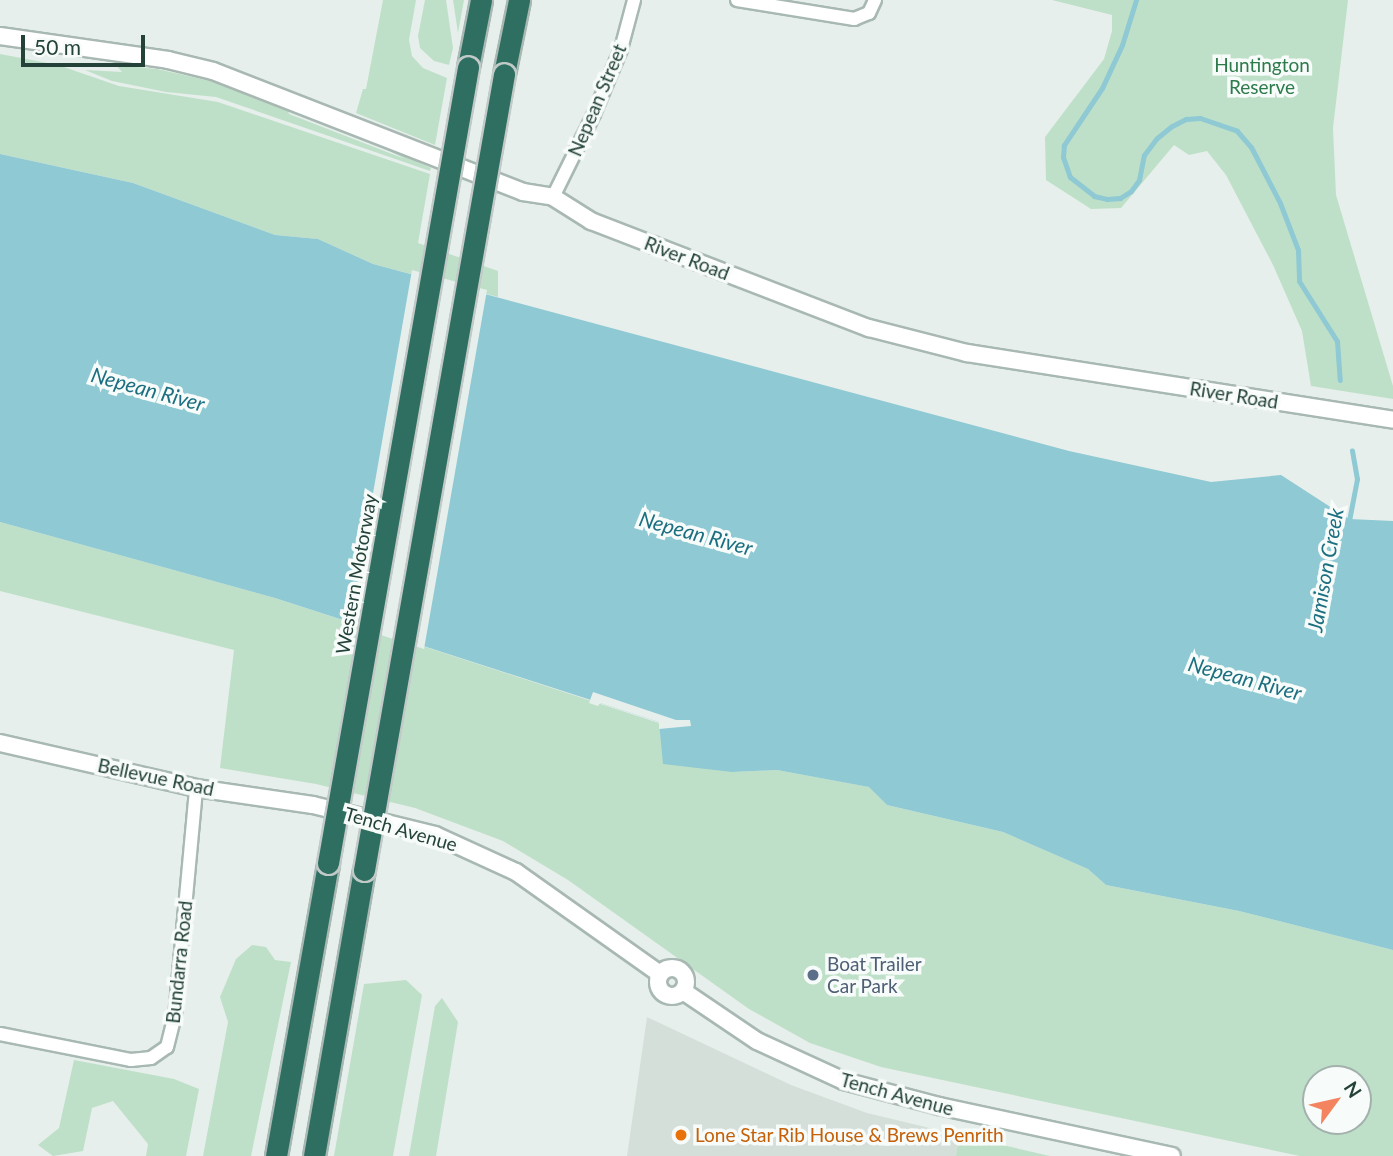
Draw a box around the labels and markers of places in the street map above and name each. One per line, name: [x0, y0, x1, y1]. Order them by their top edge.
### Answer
place label: Boat Trailer Car Park: [827, 953, 922, 997]
marker: Boat Trailer Car Park: [805, 967, 821, 983]
place label: Lone Star Rib House & Brews Penrith: [695, 1124, 1004, 1146]
marker: Lone Star Rib House & Brews Penrith: [673, 1127, 689, 1143]

